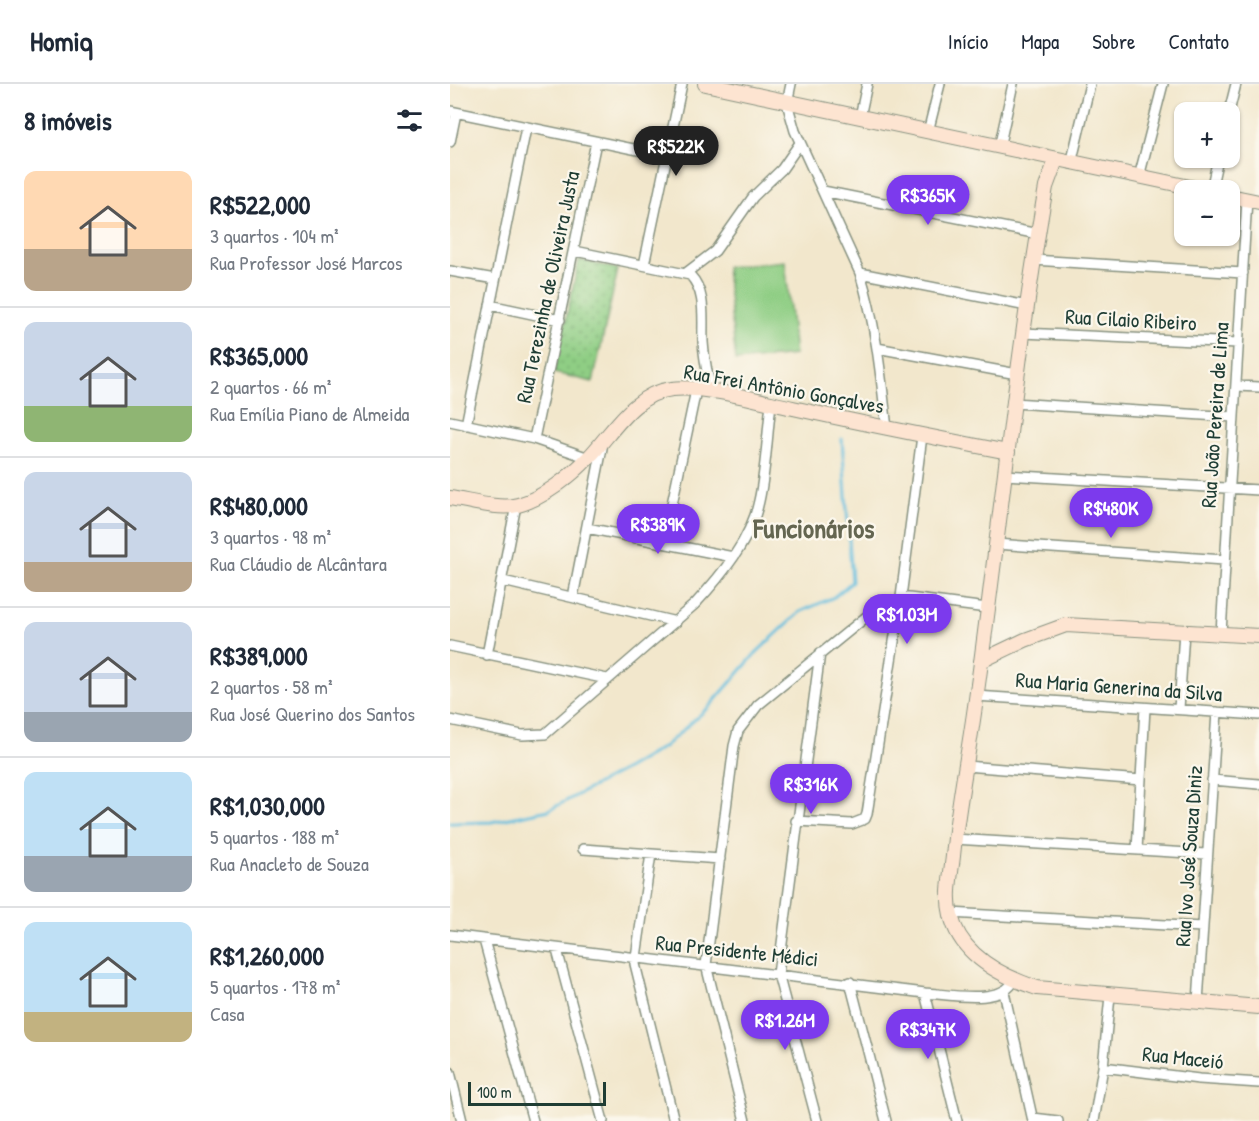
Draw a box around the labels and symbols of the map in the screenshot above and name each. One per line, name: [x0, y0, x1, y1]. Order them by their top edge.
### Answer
pin: R$522K: [627, 126, 725, 177]
street label: Rua Terezinha de Oliveira Justa: [509, 168, 586, 406]
pin: R$365K: [879, 175, 977, 226]
street label: Rua Cilaio Ribeiro: [1065, 302, 1197, 337]
street label: Rua João Pereira de Lima: [1194, 321, 1235, 509]
street label: Rua Frei Antônio Gonçalves: [682, 357, 886, 420]
pin: R$480K: [1062, 488, 1160, 539]
pin: R$389K: [609, 504, 707, 555]
district label: Funcionários: [752, 510, 875, 546]
pin: R$1.03M: [852, 594, 962, 645]
street label: Rua Maria Generina da Silva: [1015, 665, 1223, 708]
pin: R$316K: [762, 764, 860, 815]
street label: Rua Ivo José Souza Diniz: [1168, 764, 1209, 948]
street label: Rua Presidente Médici: [654, 928, 820, 973]
pin: R$1.26M: [730, 1000, 840, 1051]
pin: R$347K: [879, 1009, 977, 1060]
street label: Rua Maceió: [1141, 1039, 1225, 1076]
scale bar: [468, 1079, 606, 1106]

